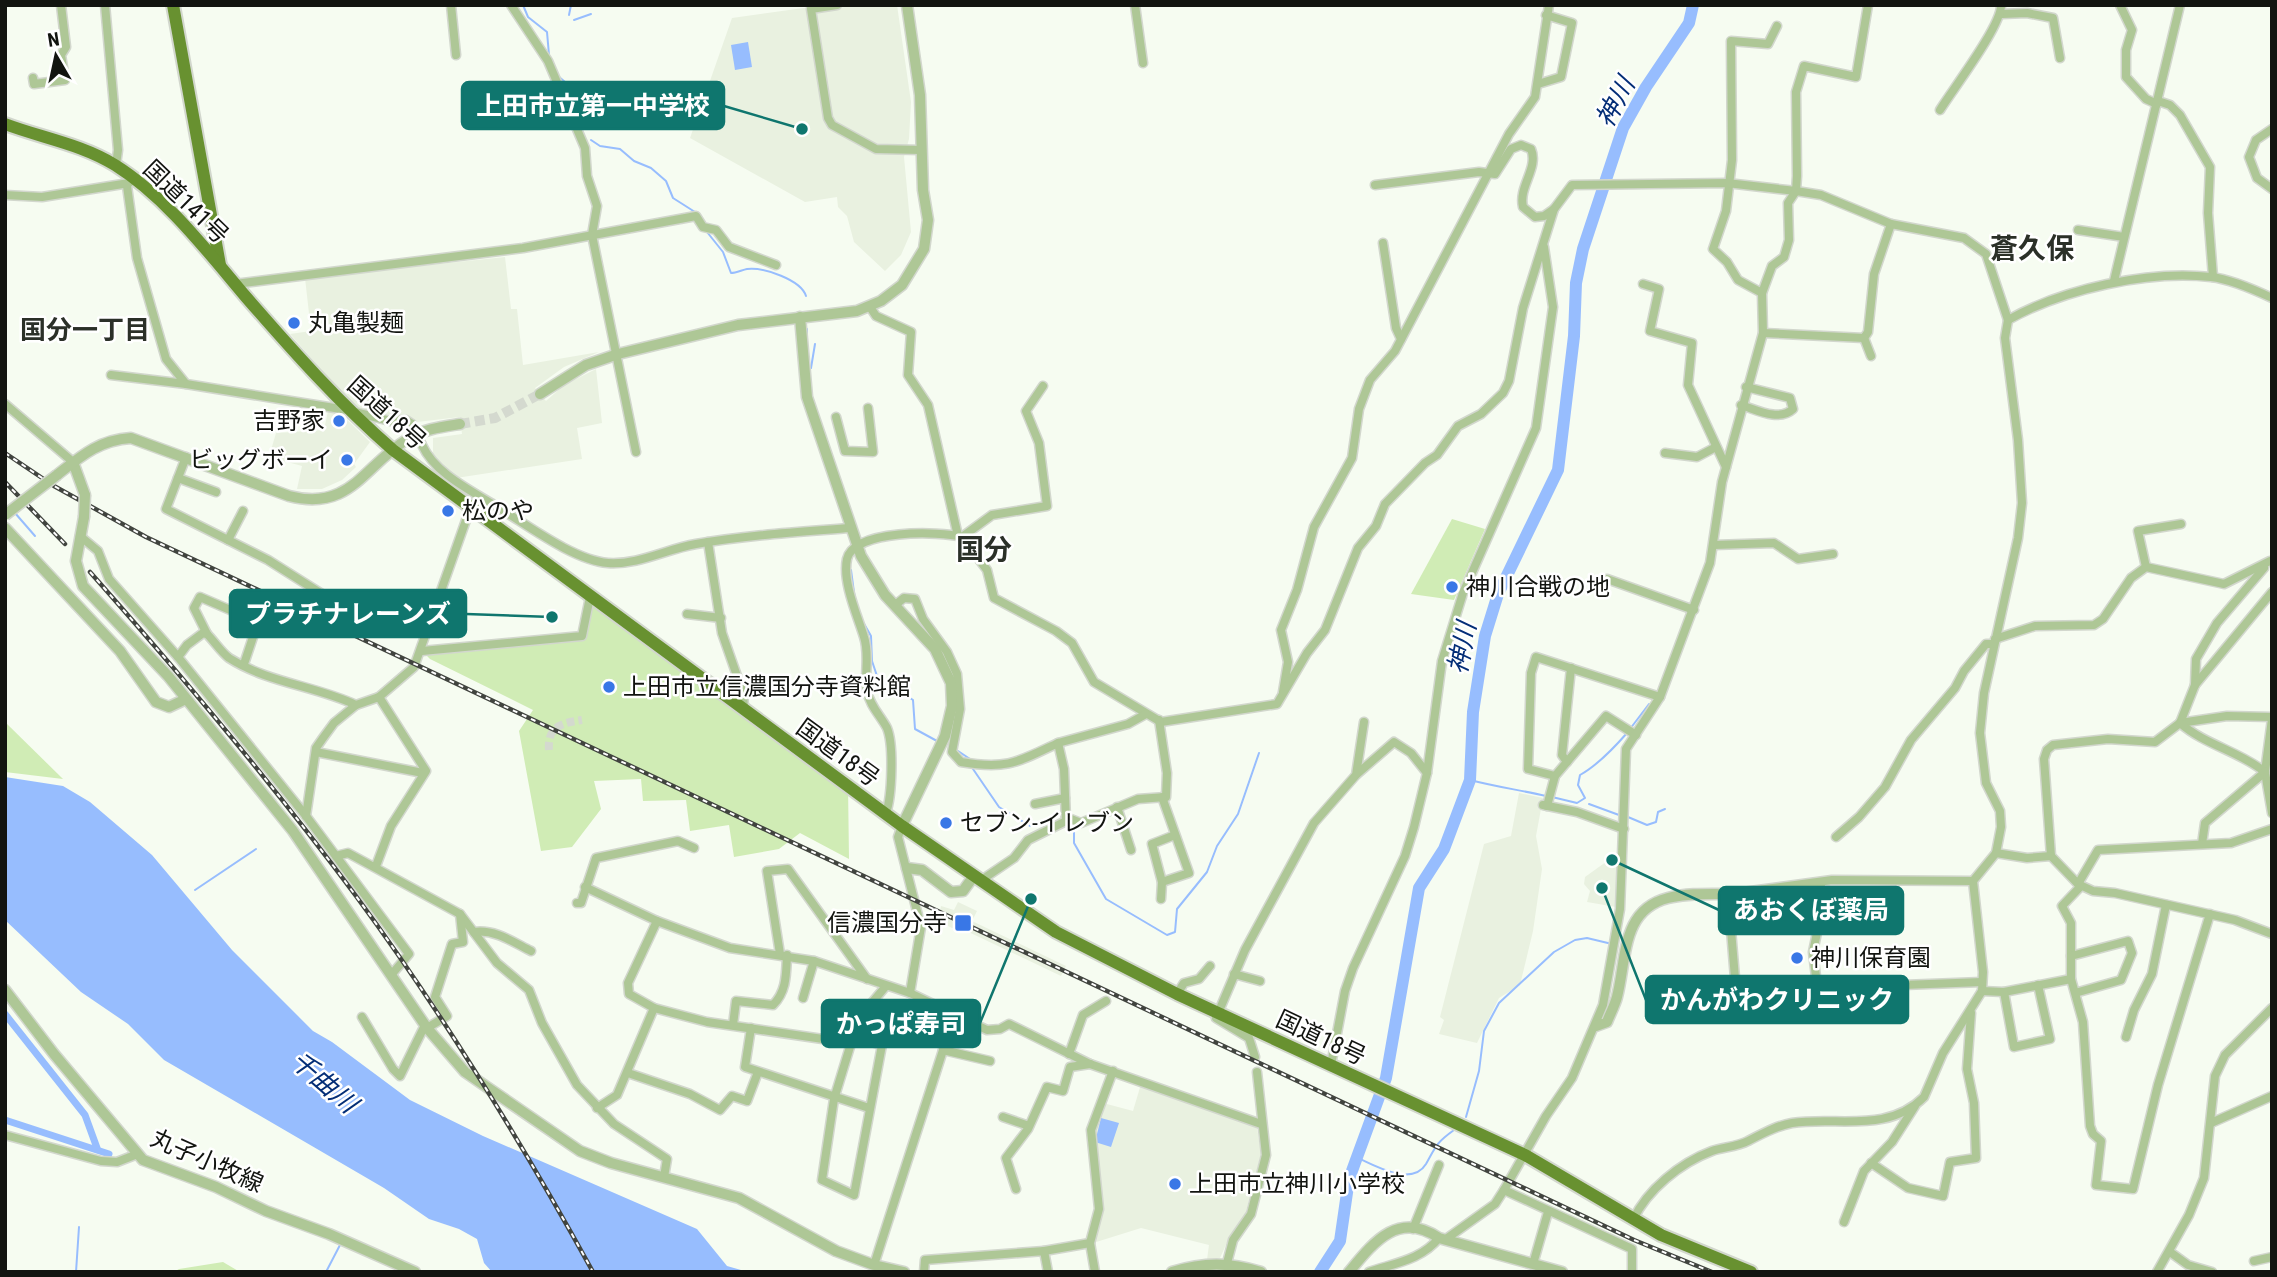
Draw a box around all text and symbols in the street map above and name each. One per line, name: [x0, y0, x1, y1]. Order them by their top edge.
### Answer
north arrow: [21, 21, 91, 91]
text: N: [46, 27, 61, 52]
water label: 神川: [1590, 69, 1642, 132]
callout: 上田市立第一中学校: [462, 82, 724, 129]
text: 上田市立第一中学校: [476, 91, 710, 121]
street label: 国道141号: [138, 155, 234, 249]
district label: 蒼久保: [1990, 232, 2075, 265]
place label: 丸亀製麺: [308, 309, 404, 337]
district label: 国分一丁目: [20, 315, 150, 345]
marker: 丸亀製麺: [286, 315, 302, 331]
street label: 国道18号: [342, 371, 432, 455]
place label: 吉野家: [253, 407, 325, 435]
marker: 吉野家: [331, 413, 347, 429]
place label: ビッグボーイ: [189, 446, 333, 474]
marker: ビッグボーイ: [339, 452, 355, 468]
place label: 松のや: [462, 497, 534, 525]
marker: 松のや: [440, 503, 456, 519]
district label: 国分: [956, 533, 1012, 566]
place label: 神川合戦の地: [1466, 573, 1610, 601]
marker: 神川合戦の地: [1444, 579, 1460, 595]
callout: プラチナレーンズ: [230, 590, 466, 637]
text: プラチナレーンズ: [245, 599, 451, 629]
water label: 神川: [1442, 617, 1482, 676]
place label: 上田市立信濃国分寺資料館: [623, 673, 911, 701]
marker: 上田市立信濃国分寺資料館: [601, 679, 617, 695]
street label: 国道18号: [791, 714, 885, 792]
place label: セブン-イレブン: [960, 809, 1134, 837]
marker: セブン-イレブン: [938, 815, 954, 831]
callout: あおくぼ薬局: [1719, 887, 1903, 934]
text: あおくぼ薬局: [1733, 895, 1889, 925]
place label: 信濃国分寺: [827, 909, 947, 937]
marker: 信濃国分寺: [953, 913, 973, 933]
place label: 神川保育園: [1811, 944, 1931, 972]
marker: 神川保育園: [1789, 950, 1805, 966]
callout: かんがわクリニック: [1646, 976, 1908, 1023]
text: かんがわクリニック: [1660, 985, 1894, 1015]
callout: かっぱ寿司: [822, 1000, 980, 1047]
street label: 国道18号: [1272, 1005, 1370, 1071]
text: かっぱ寿司: [836, 1009, 966, 1039]
water label: 千曲川: [285, 1045, 366, 1121]
street label: 丸子小牧線: [146, 1124, 268, 1198]
place label: 上田市立神川小学校: [1189, 1170, 1405, 1198]
marker: 上田市立神川小学校: [1167, 1176, 1183, 1192]

